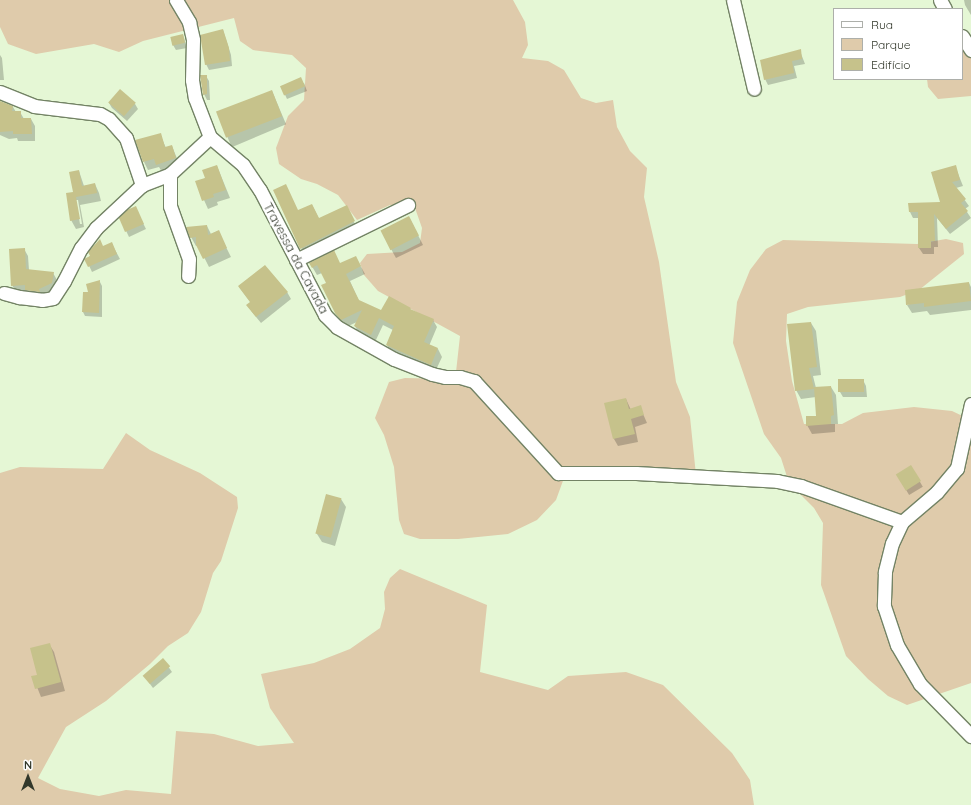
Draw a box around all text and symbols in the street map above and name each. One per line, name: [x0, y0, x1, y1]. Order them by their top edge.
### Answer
legend: [833, 8, 963, 80]
text: Rua: [871, 17, 893, 32]
text: Parque: [871, 37, 911, 52]
text: Edifício: [871, 57, 911, 72]
street label: Travessa da Cavada: [260, 200, 332, 316]
north arrow: [8, 757, 48, 797]
text: N: [24, 758, 32, 772]

